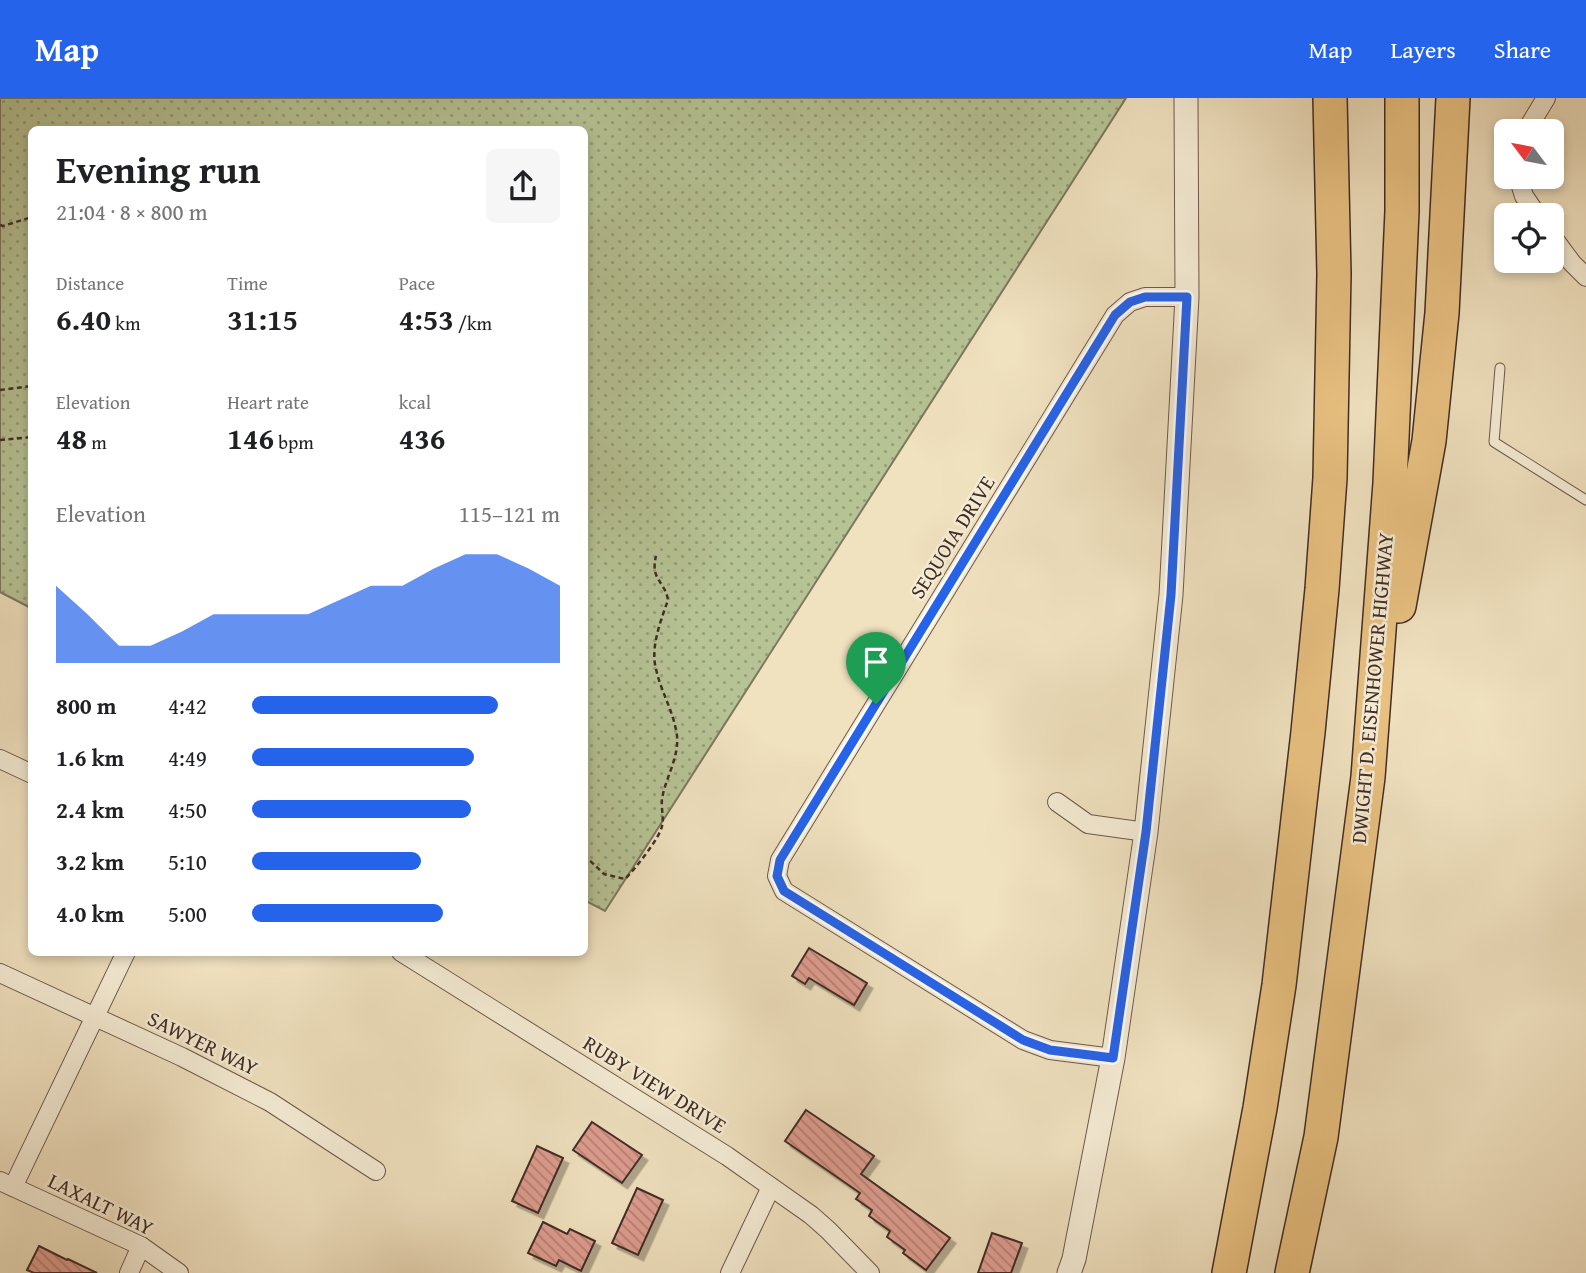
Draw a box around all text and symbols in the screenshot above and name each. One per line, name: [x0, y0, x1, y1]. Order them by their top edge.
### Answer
text: Map: [35, 25, 99, 73]
text: Map: [1309, 32, 1352, 67]
text: Layers: [1390, 32, 1456, 67]
text: Share: [1494, 32, 1551, 67]
north arrow: [1494, 119, 1564, 189]
map controls: [1494, 119, 1564, 273]
text: Evening run: [56, 141, 260, 197]
button: share: [486, 149, 560, 223]
text: 21:04 · 8 × 800 m: [56, 195, 208, 228]
button: locate: [1494, 203, 1564, 273]
text: Distance: [56, 269, 124, 297]
text: Time: [227, 269, 268, 297]
text: Pace: [399, 269, 435, 297]
text: 6.40: [56, 297, 111, 341]
text: 31:15: [227, 297, 298, 341]
text: 4:53: [399, 297, 454, 341]
text: km: [111, 309, 140, 337]
text: /km: [454, 309, 492, 337]
text: Elevation: [56, 388, 130, 416]
text: Heart rate: [227, 388, 309, 416]
text: kcal: [399, 388, 431, 416]
text: 48: [56, 416, 87, 460]
text: 146: [227, 416, 274, 460]
text: 436: [399, 416, 445, 460]
text: m: [87, 428, 107, 456]
text: bpm: [274, 428, 314, 456]
street label: SEQUOIA DRIVE: [902, 469, 1002, 604]
text: Elevation: [56, 497, 146, 530]
text: 115–121 m: [459, 497, 560, 530]
street label: DWIGHT D. EISENHOWER HIGHWAY: [1343, 531, 1401, 845]
pin: [846, 632, 906, 704]
icon: arrive: [857, 643, 895, 681]
text: 800 m: [56, 689, 117, 722]
text: 4:42: [168, 689, 207, 722]
text: 1.6 km: [56, 741, 124, 774]
text: 4:49: [168, 741, 207, 774]
text: 2.4 km: [56, 793, 124, 826]
text: 4:50: [168, 793, 207, 826]
text: 3.2 km: [56, 845, 124, 878]
text: 5:10: [168, 845, 207, 878]
text: 4.0 km: [56, 897, 124, 930]
text: 5:00: [168, 897, 207, 930]
street label: SAWYER WAY: [143, 1003, 264, 1083]
street label: RUBY VIEW DRIVE: [577, 1027, 733, 1141]
street label: LAXALT WAY: [43, 1165, 159, 1243]

